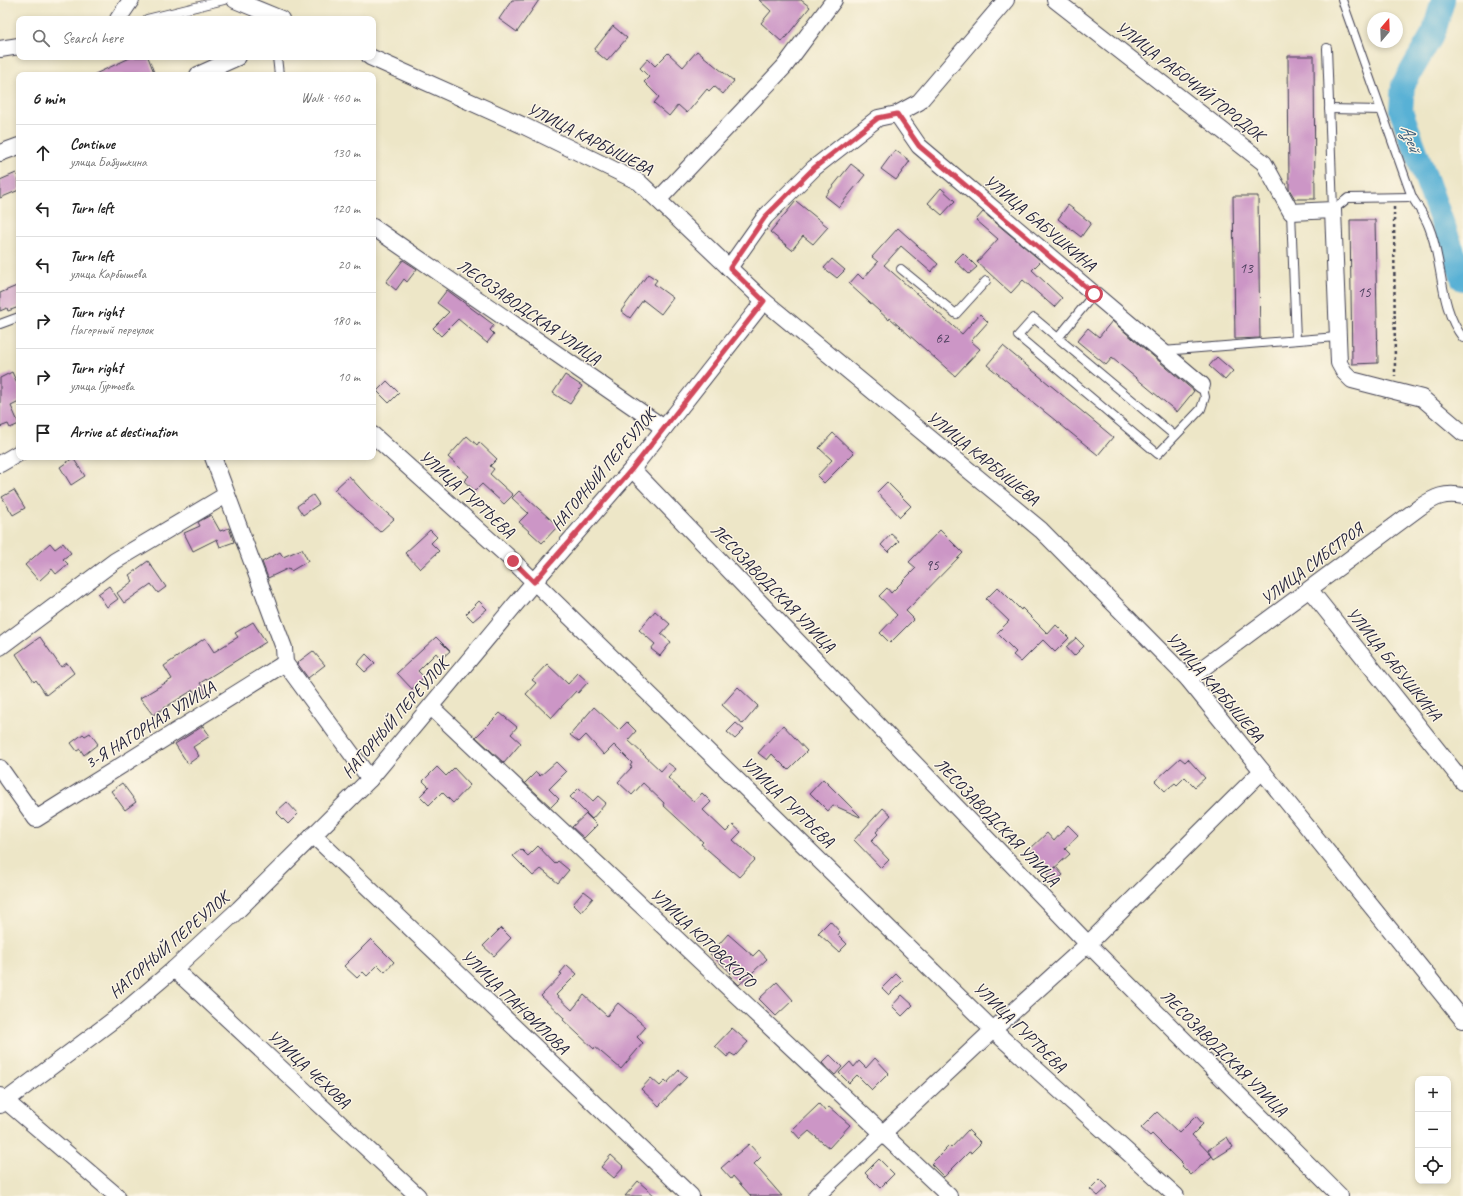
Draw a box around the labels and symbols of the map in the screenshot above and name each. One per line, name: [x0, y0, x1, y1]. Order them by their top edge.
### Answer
north arrow: [1367, 12, 1403, 48]
street label: УЛИЦА РАБОЧИЙ ГОРОДОК: [1112, 17, 1271, 148]
street label: УЛИЦА КАРБЫШЕВА: [524, 98, 657, 180]
water label: Азей: [1395, 121, 1427, 158]
street label: УЛИЦА БАБУШКИНА: [980, 170, 1101, 277]
street label: ЛЕСОЗАВОДСКАЯ УЛИЦА: [453, 255, 605, 370]
house number: 13: [1239, 259, 1254, 278]
house number: 15: [1357, 283, 1372, 302]
route start: [1085, 285, 1103, 303]
house number: 62: [935, 329, 950, 348]
street label: НАГОРНЫЙ ПЕРЕУЛОК: [546, 402, 662, 535]
street label: УЛИЦА КАРБЫШЕВА: [923, 406, 1044, 510]
street label: УЛИЦА ГУРТЬЕВА: [415, 446, 519, 543]
street label: УЛИЦА СИБСТРОЯ: [1257, 517, 1369, 609]
street label: ЛЕСОЗАВОДСКАЯ УЛИЦА: [706, 520, 840, 657]
route end: [504, 552, 522, 570]
house number: 95: [925, 556, 940, 575]
street label: УЛИЦА БАБУШКИНА: [1342, 603, 1447, 726]
street label: УЛИЦА КАРБЫШЕВА: [1162, 628, 1268, 746]
street label: НАГОРНЫЙ ПЕРЕУЛОК: [337, 651, 455, 782]
street label: 3-Я НАГОРНАЯ УЛИЦА: [81, 676, 219, 773]
street label: УЛИЦА ГУРТЬЕВА: [737, 752, 839, 852]
street label: ЛЕСОЗАВОДСКАЯ УЛИЦА: [930, 754, 1064, 891]
street label: УЛИЦА КОТОВСКОГО: [646, 884, 762, 994]
street label: НАГОРНЫЙ ПЕРЕУЛОК: [105, 885, 236, 1003]
street label: УЛИЦА ПАНФИЛОВА: [457, 946, 574, 1059]
street label: УЛИЦА ГУРТЬЕВА: [969, 977, 1071, 1077]
street label: ЛЕСОЗАВОДСКАЯ УЛИЦА: [1156, 985, 1292, 1121]
street label: УЛИЦА ЧЕХОВА: [263, 1025, 355, 1113]

